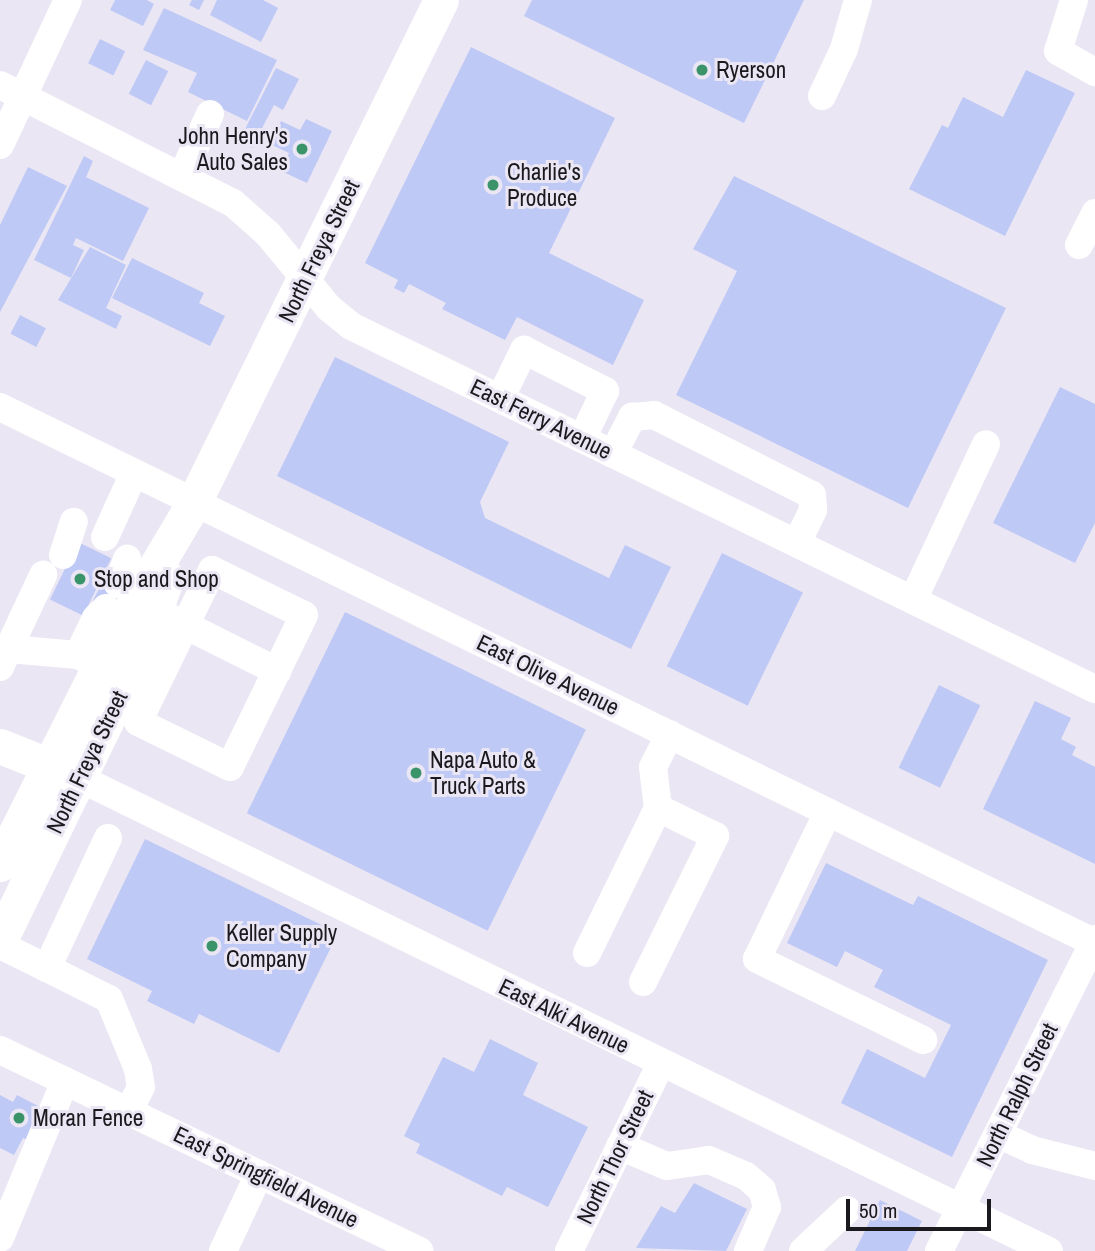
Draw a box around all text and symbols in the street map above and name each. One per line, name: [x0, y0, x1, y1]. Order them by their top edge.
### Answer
place label: Ryerson: [716, 56, 786, 84]
marker: Ryerson: [694, 62, 710, 78]
place label: John Henry's Auto Sales: [179, 122, 288, 176]
marker: John Henry's Auto Sales: [294, 141, 310, 157]
place label: Charlie's Produce: [507, 158, 581, 212]
street label: North Freya Street: [273, 175, 365, 327]
marker: Charlie's Produce: [485, 177, 501, 193]
street label: East Ferry Avenue: [465, 373, 617, 465]
place label: Stop and Shop: [94, 565, 219, 593]
marker: Stop and Shop: [72, 571, 88, 587]
street label: East Olive Avenue: [472, 628, 624, 722]
street label: North Freya Street: [41, 686, 133, 838]
place label: Napa Auto & Truck Parts: [430, 746, 537, 800]
marker: Napa Auto & Truck Parts: [408, 765, 424, 781]
place label: Keller Supply Company: [226, 919, 337, 973]
marker: Keller Supply Company: [204, 938, 220, 954]
street label: East Alki Avenue: [494, 972, 634, 1060]
street label: North Ralph Street: [970, 1019, 1064, 1171]
street label: North Thor Street: [571, 1085, 659, 1229]
place label: Moran Fence: [33, 1104, 143, 1132]
marker: Moran Fence: [11, 1110, 27, 1126]
street label: East Springfield Avenue: [169, 1120, 363, 1234]
scale bar: [850, 1184, 995, 1228]
text: 50 m: [859, 1196, 897, 1225]

